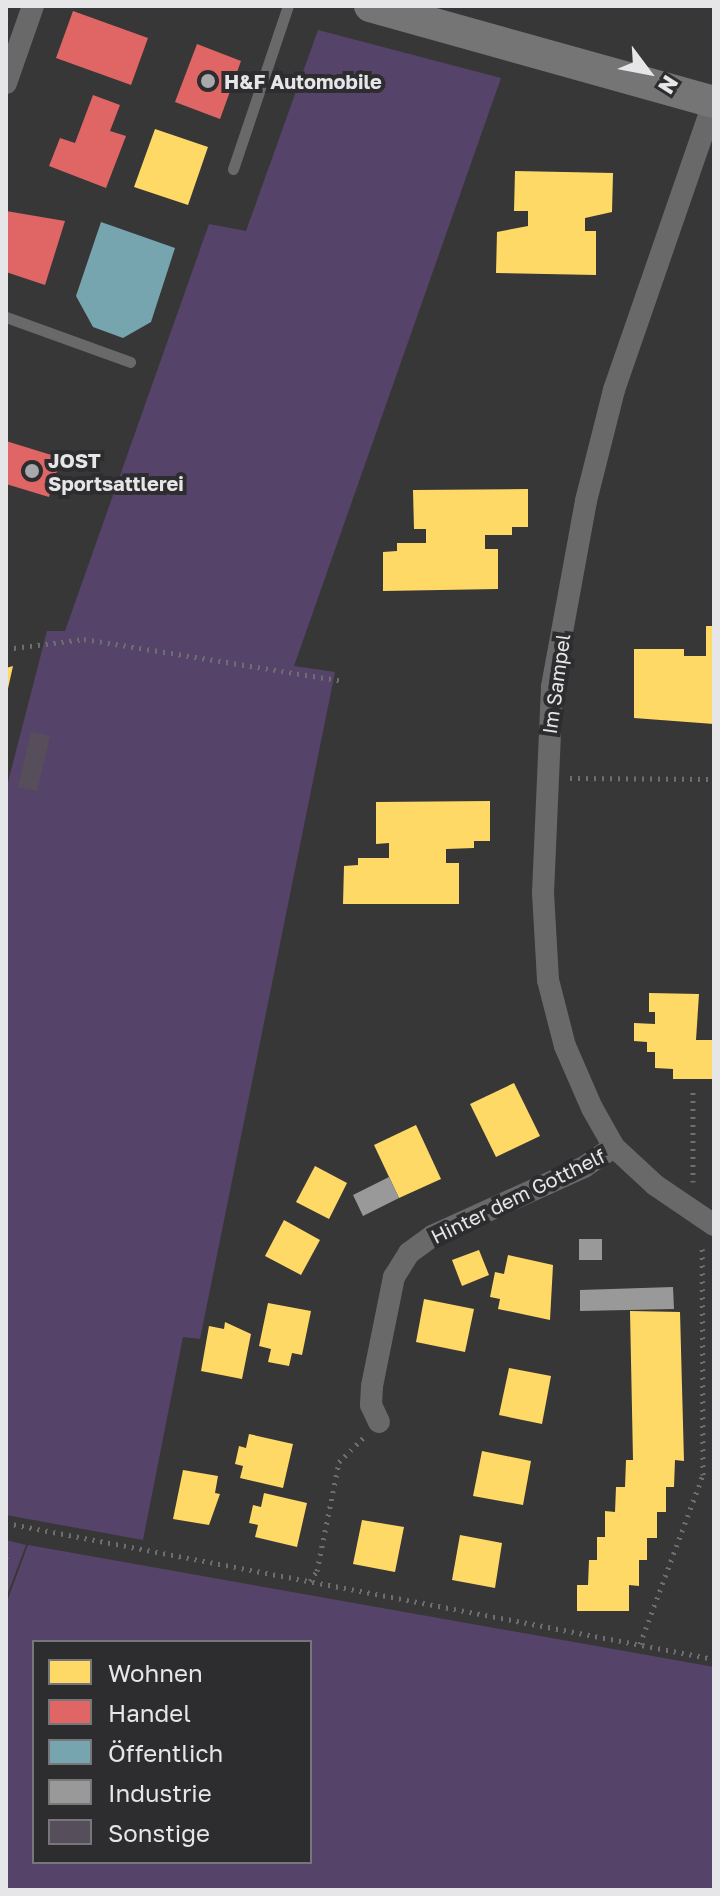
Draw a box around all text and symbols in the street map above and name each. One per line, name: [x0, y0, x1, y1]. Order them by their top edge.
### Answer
north arrow: [608, 32, 688, 112]
place label: H&F Automobile: [224, 69, 382, 93]
text: N: [653, 71, 685, 99]
marker: H&F Automobile: [199, 72, 217, 90]
place label: JOST Sportsattlerei: [48, 448, 184, 495]
marker: JOST Sportsattlerei: [23, 462, 41, 480]
street label: Im Sampel: [537, 632, 575, 736]
street label: Hinter dem Gotthelf: [427, 1143, 609, 1249]
legend: [32, 1640, 312, 1864]
text: Wohnen: [108, 1658, 203, 1687]
text: Handel: [108, 1698, 191, 1727]
text: Öffentlich: [108, 1738, 223, 1767]
text: Industrie: [108, 1778, 212, 1807]
text: Sonstige: [108, 1818, 210, 1847]

